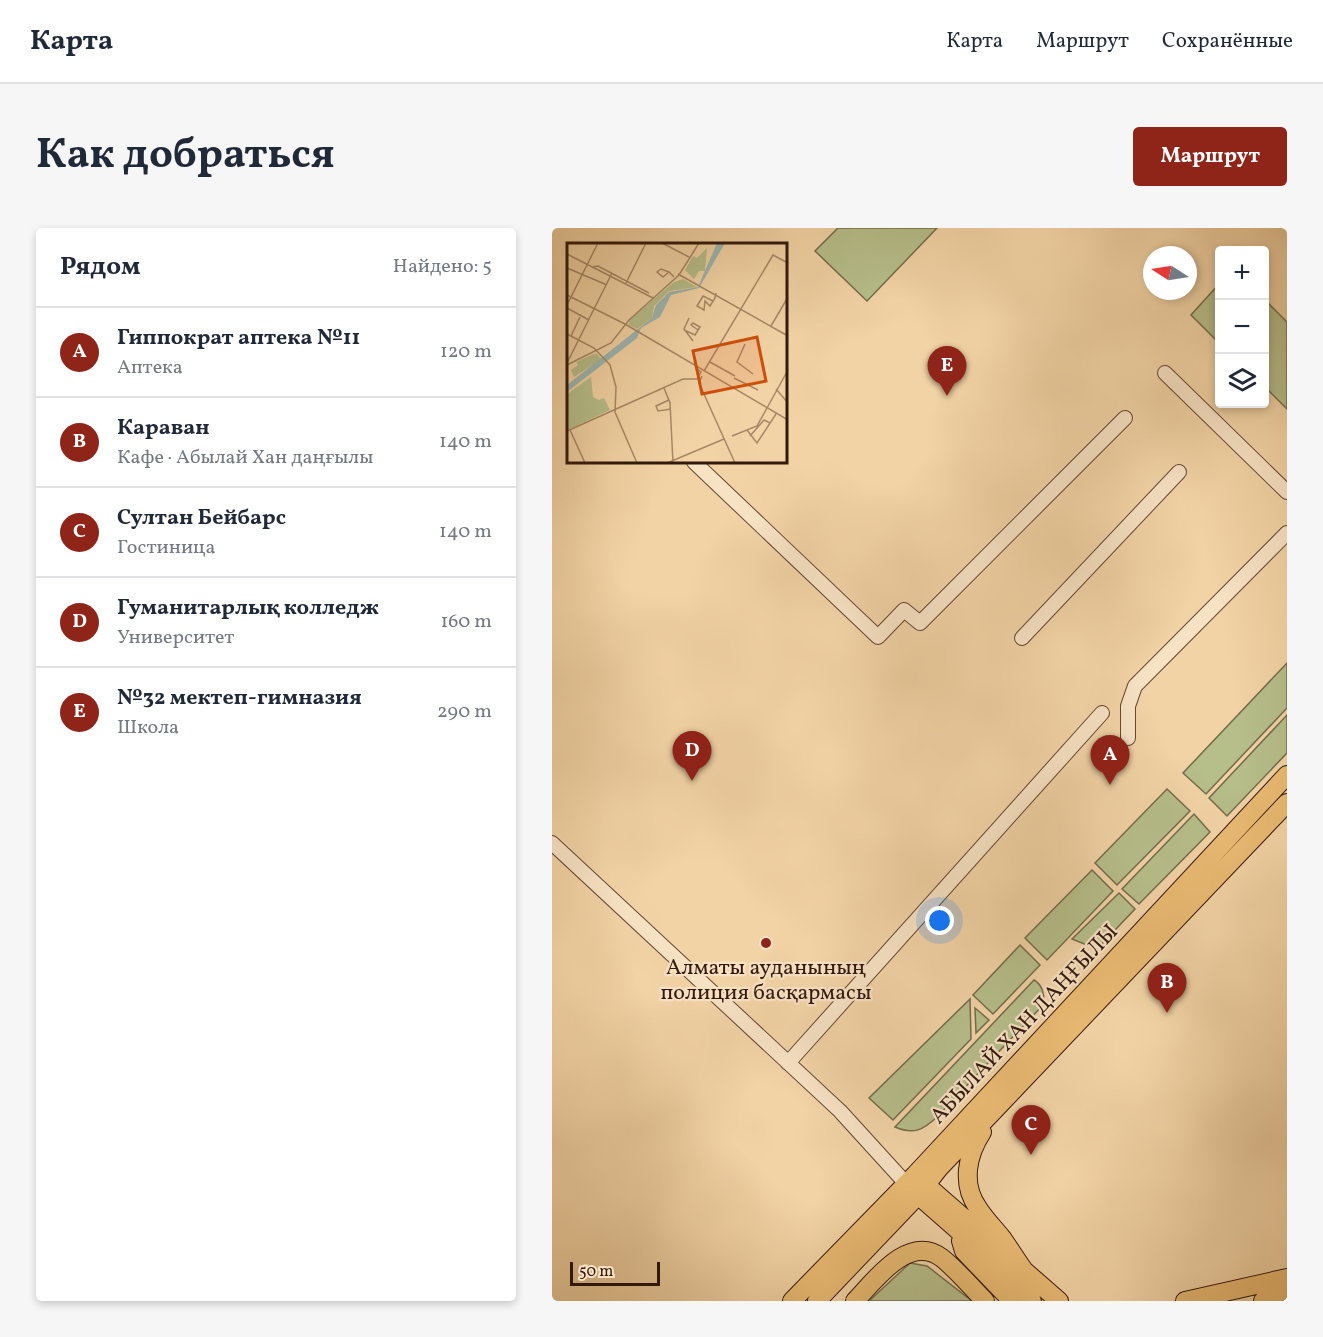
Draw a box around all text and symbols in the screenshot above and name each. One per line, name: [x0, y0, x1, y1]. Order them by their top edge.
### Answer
text: Карта: [30, 22, 113, 61]
text: Карта: [946, 27, 1003, 56]
text: Маршрут: [1036, 27, 1129, 56]
text: Сохранённые: [1162, 27, 1293, 56]
text: Как добраться: [36, 127, 335, 186]
button: Маршрут: [1133, 127, 1287, 186]
inset map: [567, 243, 788, 464]
north arrow: [1143, 246, 1197, 300]
map controls: [1215, 246, 1269, 408]
button: +: [1215, 246, 1269, 300]
text: Рядом: [60, 249, 140, 285]
text: Найдено: 5: [393, 253, 492, 281]
button: −: [1215, 300, 1269, 354]
text: Гиппократ аптека №11: [117, 323, 360, 354]
text: A: [72, 338, 87, 366]
text: 120 m: [440, 338, 492, 366]
pin: E: [928, 346, 966, 396]
text: Аптека: [117, 354, 183, 382]
button: layers: [1215, 354, 1269, 408]
text: Караван: [117, 413, 210, 444]
text: B: [73, 428, 86, 456]
text: 140 m: [439, 428, 492, 456]
text: Кафе · Абылай Хан даңғылы: [117, 444, 373, 472]
text: Султан Бейбарс: [117, 503, 286, 534]
text: C: [73, 518, 86, 546]
text: 140 m: [439, 518, 492, 546]
text: Гостиница: [117, 534, 215, 562]
text: Гуманитарлық колледж: [117, 593, 379, 624]
text: D: [72, 608, 87, 636]
text: 160 m: [440, 608, 492, 636]
text: Университет: [117, 624, 234, 652]
text: №32 мектеп-гимназия: [117, 683, 362, 714]
text: E: [73, 698, 86, 726]
text: 290 m: [437, 698, 492, 726]
text: Школа: [117, 714, 179, 742]
pin: D: [672, 732, 712, 781]
pin: A: [1090, 736, 1130, 785]
your location: [925, 906, 954, 935]
street label: АБЫЛАЙ ХАН ДАҢҒЫЛЫ: [924, 918, 1126, 1132]
marker: Алматы ауданының полиция басқармасы: [759, 936, 773, 950]
place label: Алматы ауданының полиция басқармасы: [661, 953, 871, 1009]
pin: B: [1148, 964, 1186, 1013]
pin: C: [1012, 1106, 1050, 1155]
scale bar: [570, 1259, 660, 1286]
text: 50 m: [579, 1261, 613, 1283]

